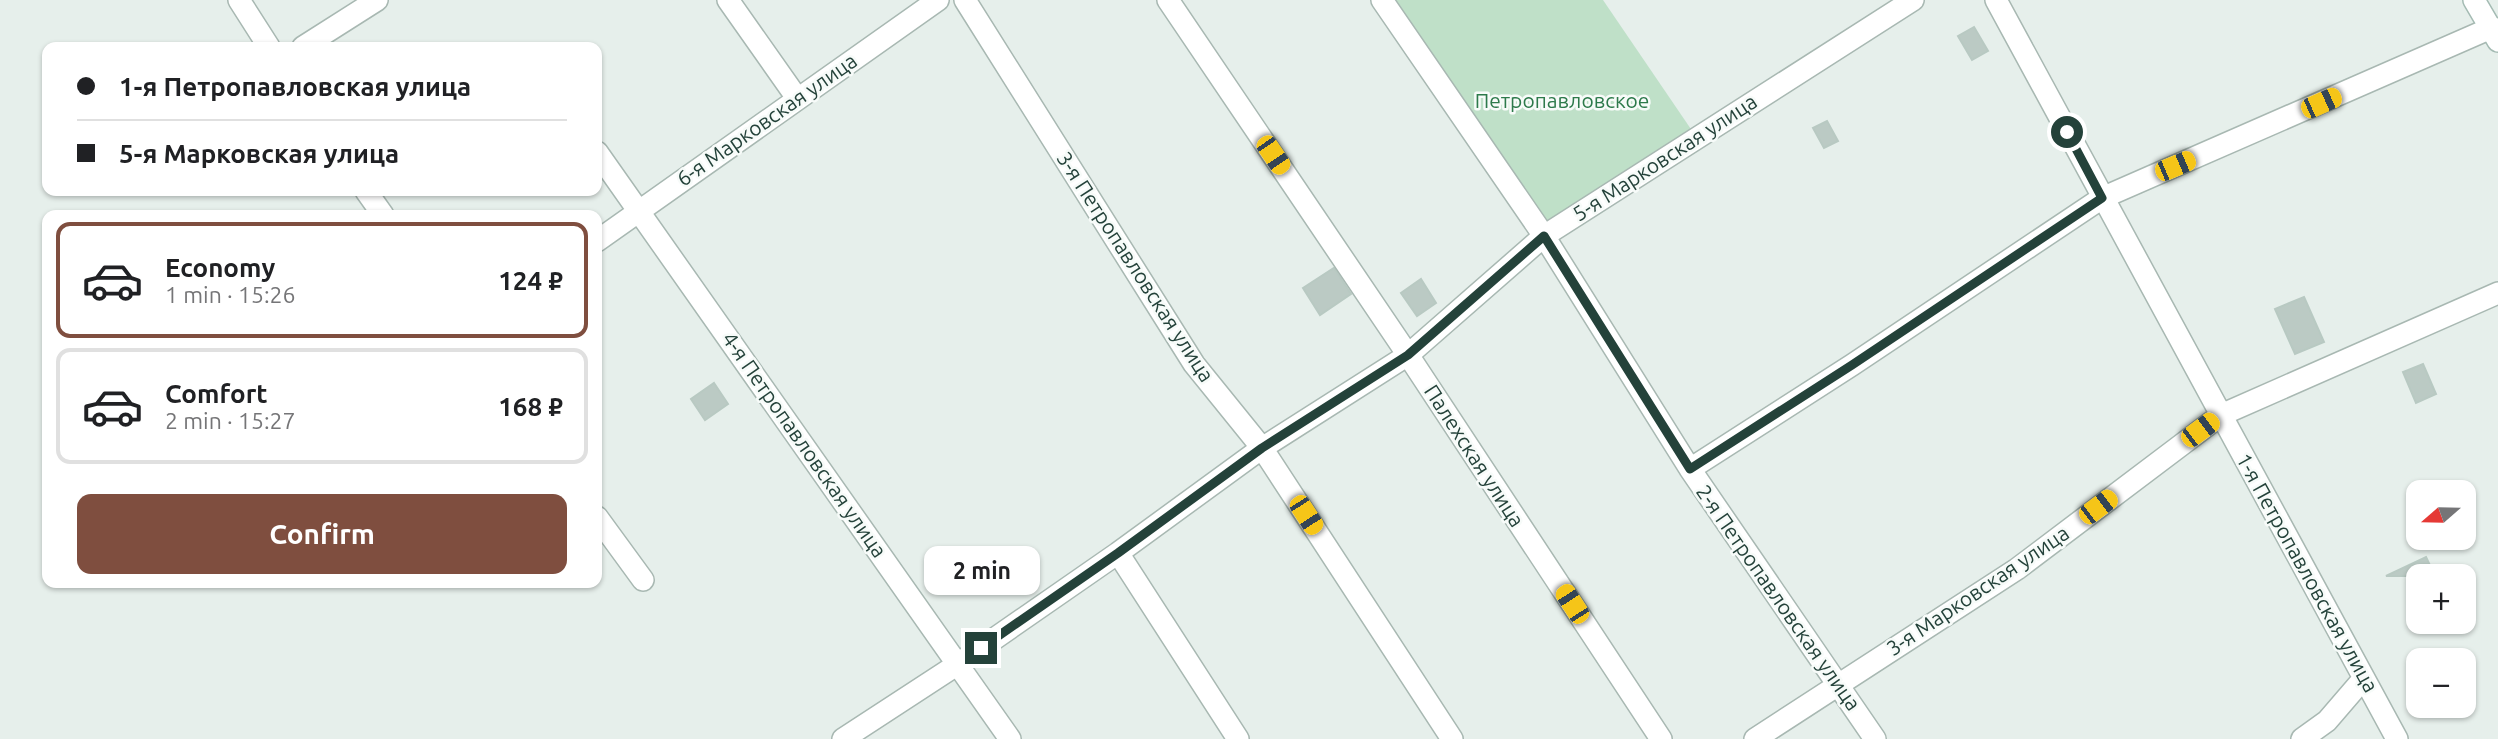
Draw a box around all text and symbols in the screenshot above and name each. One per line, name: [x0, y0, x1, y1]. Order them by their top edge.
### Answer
street label: 6-я Марковская улица: [672, 48, 861, 191]
text: 1-я Петропавловская улица: [119, 72, 471, 101]
car: [2298, 85, 2345, 121]
park label: Петропавловское: [1475, 88, 1649, 112]
street label: 5-я Марковская улица: [1568, 89, 1761, 226]
route start: [2051, 116, 2083, 148]
car: [1253, 132, 1294, 178]
text: 5-я Марковская улица: [119, 139, 399, 168]
street label: 3-я Петропавловская улица: [1052, 147, 1219, 386]
car: [2152, 148, 2199, 184]
icon: car: [81, 249, 144, 312]
text: Economy: [165, 253, 275, 282]
text: 124 ₽: [498, 266, 563, 295]
text: 1 min · 15:26: [165, 282, 296, 307]
street label: 4-я Петропавловская улица: [718, 327, 892, 562]
icon: car: [81, 375, 144, 438]
text: Comfort: [165, 379, 268, 408]
street label: Палехская улица: [1420, 380, 1530, 531]
text: 168 ₽: [498, 392, 563, 421]
text: 2 min · 15:27: [165, 408, 296, 433]
car: [2177, 409, 2224, 451]
street label: 1-я Петропавловская улица: [2232, 449, 2384, 696]
street label: 2-я Петропавловская улица: [1692, 480, 1866, 715]
north arrow: [2406, 480, 2476, 550]
map controls: [2406, 480, 2476, 718]
car: [2075, 486, 2122, 528]
car: [1286, 492, 1327, 538]
button: Confirm: [77, 494, 567, 574]
street label: 3-я Марковская улица: [1882, 520, 2073, 660]
callout: 2 min: [923, 546, 1039, 596]
text: 2 min: [953, 558, 1011, 583]
button: +: [2406, 564, 2476, 634]
car: [1552, 581, 1593, 627]
route end: [965, 632, 997, 664]
button: −: [2406, 648, 2476, 718]

